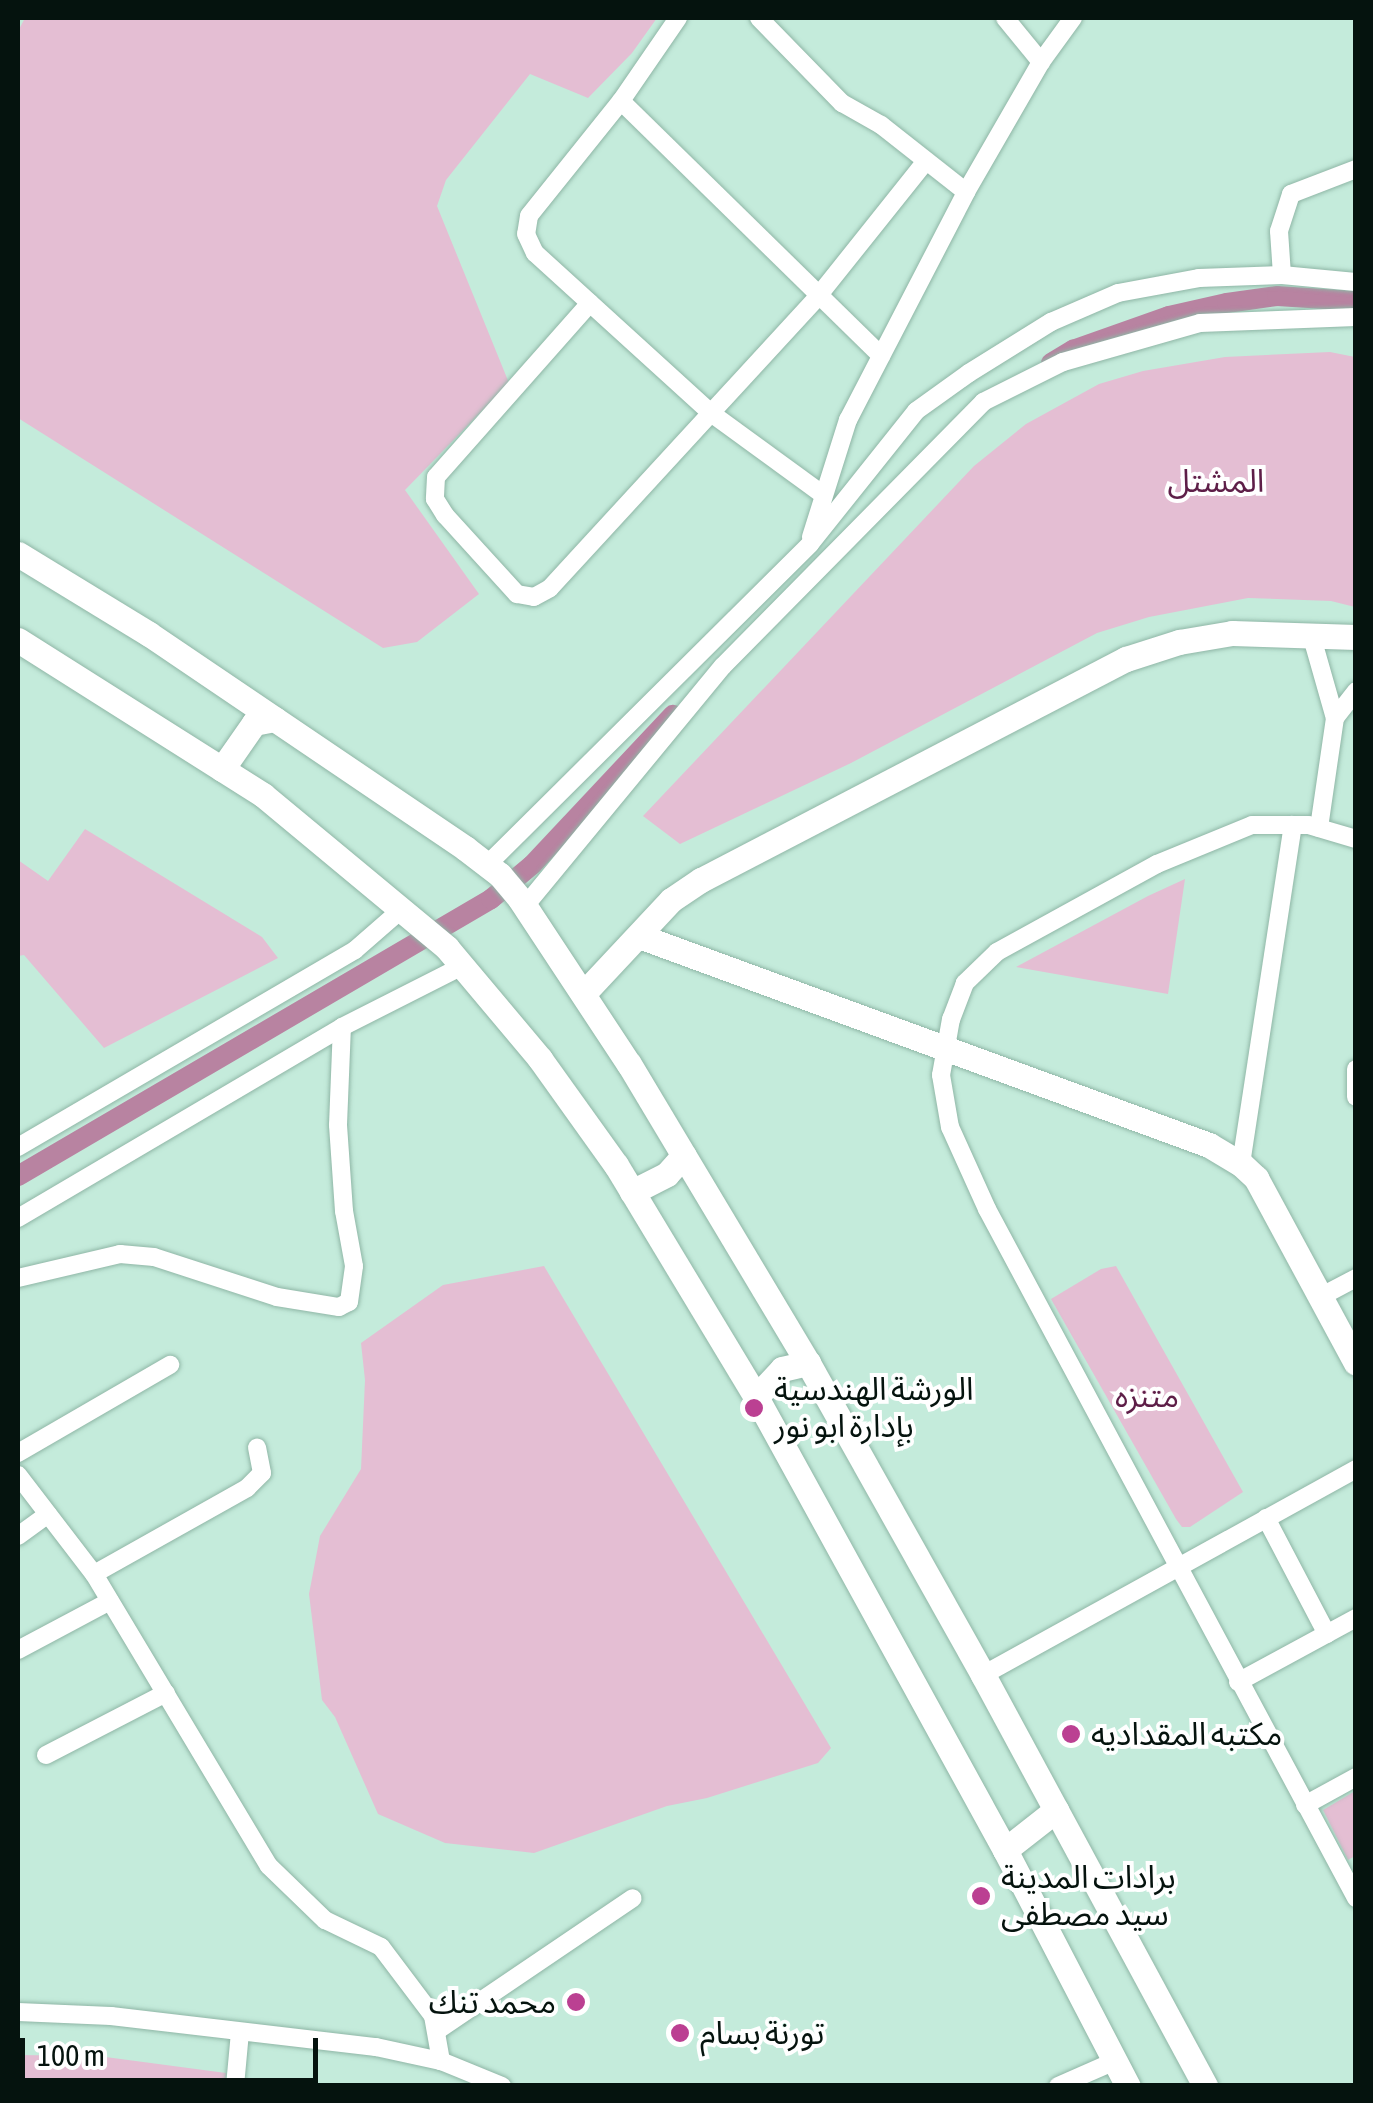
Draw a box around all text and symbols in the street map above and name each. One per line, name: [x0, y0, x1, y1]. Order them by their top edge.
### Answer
park label: المشتل: [1168, 462, 1264, 500]
place label: الورشة الهندسية بإدارة ابو نور: [774, 1371, 974, 1446]
park label: متنزه: [1115, 1377, 1179, 1415]
marker: الورشة الهندسية بإدارة ابو نور: [743, 1397, 765, 1419]
place label: مكتبه المقداديه: [1091, 1715, 1282, 1753]
marker: مكتبه المقداديه: [1060, 1723, 1082, 1745]
place label: برادات المدينة سيد مصطفى: [1001, 1859, 1176, 1934]
marker: برادات المدينة سيد مصطفى: [970, 1885, 992, 1907]
place label: محمد تنك: [429, 1983, 556, 2021]
marker: محمد تنك: [565, 1991, 587, 2013]
place label: تورنة بسام: [700, 2014, 825, 2052]
scale bar: [25, 2018, 322, 2080]
marker: تورنة بسام: [669, 2022, 691, 2044]
text: 100 m: [37, 2038, 105, 2072]

